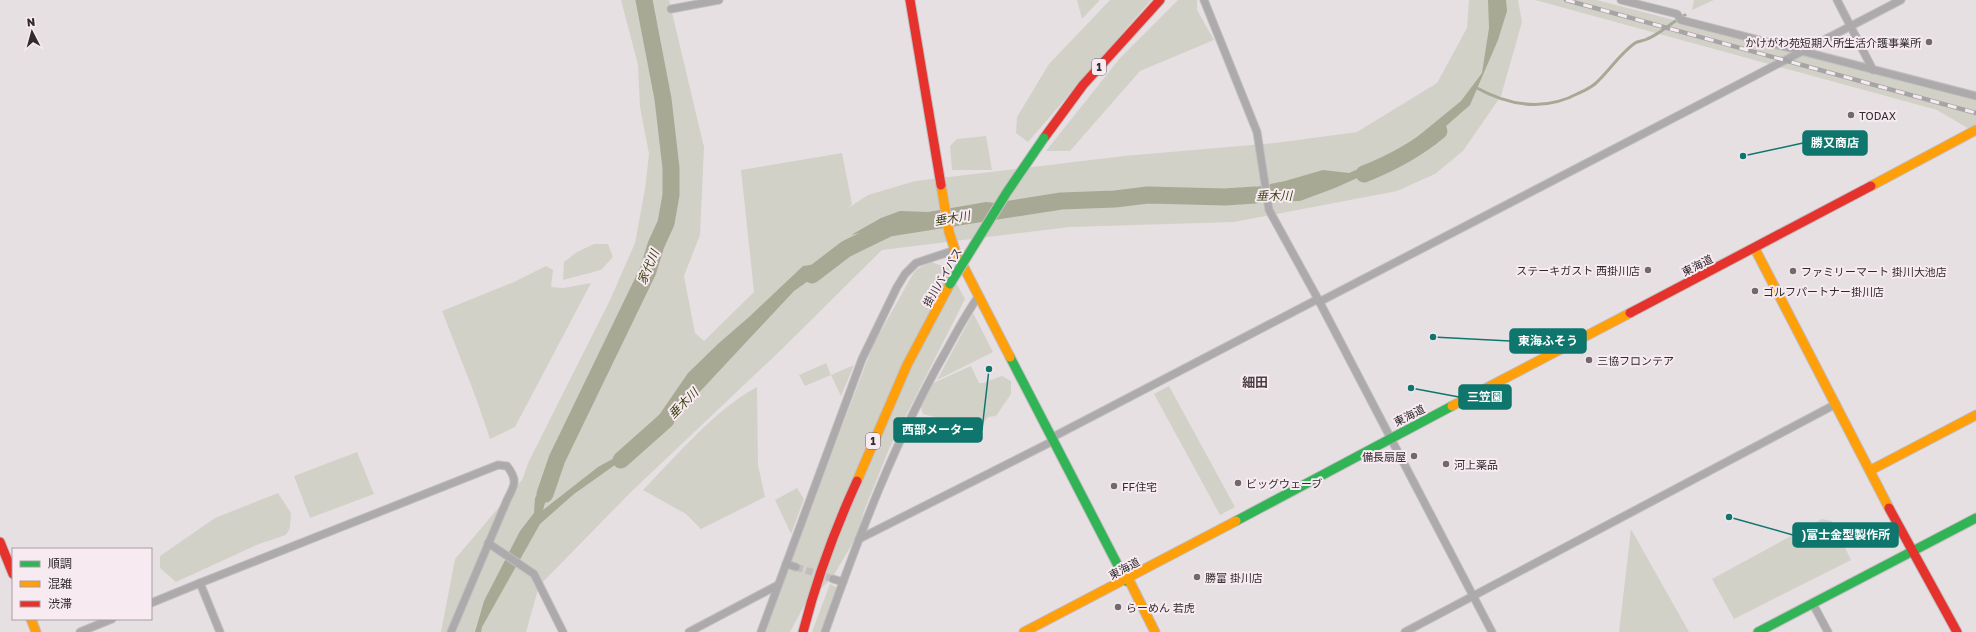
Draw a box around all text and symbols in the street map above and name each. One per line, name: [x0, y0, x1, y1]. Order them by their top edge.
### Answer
north arrow: [12, 12, 52, 52]
text: N: [26, 15, 36, 28]
place label: かけがわ苑短期入所生活介護事業所: [1745, 36, 1922, 49]
marker: かけがわ苑短期入所生活介護事業所: [1924, 37, 1934, 47]
road number: 1: [1092, 59, 1106, 75]
place label: TODAX: [1859, 109, 1896, 122]
marker: TODAX: [1846, 110, 1856, 120]
callout: 勝又商店: [1803, 131, 1867, 155]
text: 勝又商店: [1811, 135, 1859, 150]
water label: 垂木川: [1256, 188, 1294, 203]
water label: 垂木川: [933, 207, 973, 228]
street label: 掛川バイパス: [920, 245, 964, 309]
water label: 家代川: [634, 246, 663, 287]
street label: 東海道: [1679, 252, 1715, 278]
place label: ステーキガスト 西掛川店: [1516, 264, 1640, 277]
marker: ステーキガスト 西掛川店: [1643, 265, 1653, 275]
place label: ファミリーマート 掛川大池店: [1801, 265, 1947, 278]
marker: ファミリーマート 掛川大池店: [1788, 266, 1798, 276]
place label: ゴルフパートナー掛川店: [1763, 285, 1884, 298]
marker: ゴルフパートナー掛川店: [1750, 286, 1760, 296]
callout: 東海ふそう: [1510, 329, 1586, 353]
text: 東海ふそう: [1518, 333, 1578, 348]
place label: 三協フロンテア: [1597, 354, 1674, 367]
marker: 三協フロンテア: [1584, 355, 1594, 365]
district label: 細田: [1242, 374, 1268, 390]
water label: 垂木川: [665, 384, 702, 421]
callout: 三笠園: [1459, 385, 1511, 409]
text: 三笠園: [1467, 389, 1503, 404]
street label: 東海道: [1391, 402, 1427, 428]
callout: 西部メーター: [894, 418, 982, 442]
text: 西部メーター: [902, 422, 974, 437]
road number: 1: [866, 433, 880, 449]
place label: 備長扇屋: [1362, 450, 1406, 463]
marker: 備長扇屋: [1409, 451, 1419, 461]
place label: 河上薬品: [1454, 458, 1498, 471]
marker: 河上薬品: [1441, 459, 1451, 469]
place label: ビッグウェーブ: [1246, 477, 1322, 490]
marker: ビッグウェーブ: [1233, 478, 1243, 488]
place label: FF住宅: [1122, 480, 1157, 493]
marker: FF住宅: [1109, 481, 1119, 491]
callout: )富士金型製作所: [1793, 523, 1898, 547]
text: )富士金型製作所: [1802, 527, 1890, 542]
legend: [12, 548, 152, 620]
street label: 東海道: [1106, 555, 1142, 581]
text: 順調: [48, 556, 72, 571]
place label: 勝富 掛川店: [1205, 571, 1263, 584]
marker: 勝富 掛川店: [1192, 572, 1202, 582]
text: 混雑: [48, 576, 72, 591]
text: 渋滞: [48, 596, 72, 611]
place label: らーめん 若虎: [1126, 601, 1195, 614]
marker: らーめん 若虎: [1113, 602, 1123, 612]

